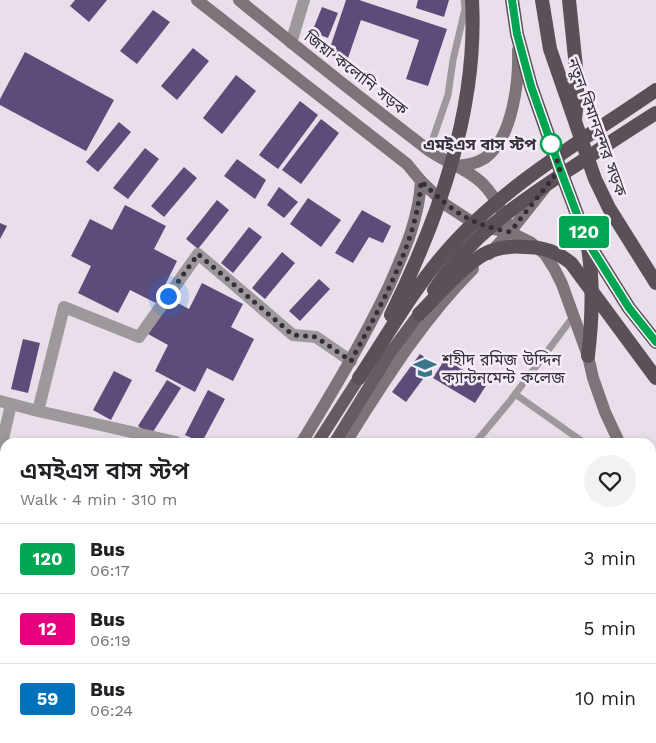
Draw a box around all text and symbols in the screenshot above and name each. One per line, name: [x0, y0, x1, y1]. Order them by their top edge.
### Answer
street label: জিয়া কলোনি সড়ক: [300, 26, 412, 120]
street label: নতুন বিমানবন্দর সড়ক: [563, 54, 631, 200]
marker: এমইএস বাস স্টপ: [540, 133, 562, 155]
place label: এমইএস বাস স্টপ: [423, 135, 536, 154]
line badge: 120: [555, 216, 613, 248]
text: 120: [569, 221, 599, 242]
your location: [156, 284, 181, 309]
place label: শহীদ রমিজ উদ্দিন ক্যান্টনমেন্ট কলেজ: [441, 350, 565, 387]
school or university icon: শহীদ রমিজ উদ্দিন ক্যান্টনমেন্ট কলেজ: [412, 355, 438, 381]
button: heart: [584, 455, 636, 507]
text: এমইএস বাস স্টপ: [20, 457, 189, 485]
text: Walk · 4 min · 310 m: [20, 490, 177, 509]
text: Bus: [90, 538, 125, 561]
text: 3 min: [584, 547, 636, 570]
text: 120: [32, 548, 63, 569]
text: 06:17: [90, 561, 130, 580]
text: Bus: [90, 608, 125, 631]
text: 5 min: [584, 617, 636, 640]
text: 12: [38, 618, 57, 639]
text: 06:19: [90, 631, 131, 650]
text: Bus: [90, 678, 125, 701]
text: 10 min: [575, 687, 636, 710]
text: 59: [37, 688, 58, 709]
text: 06:24: [90, 701, 133, 720]

